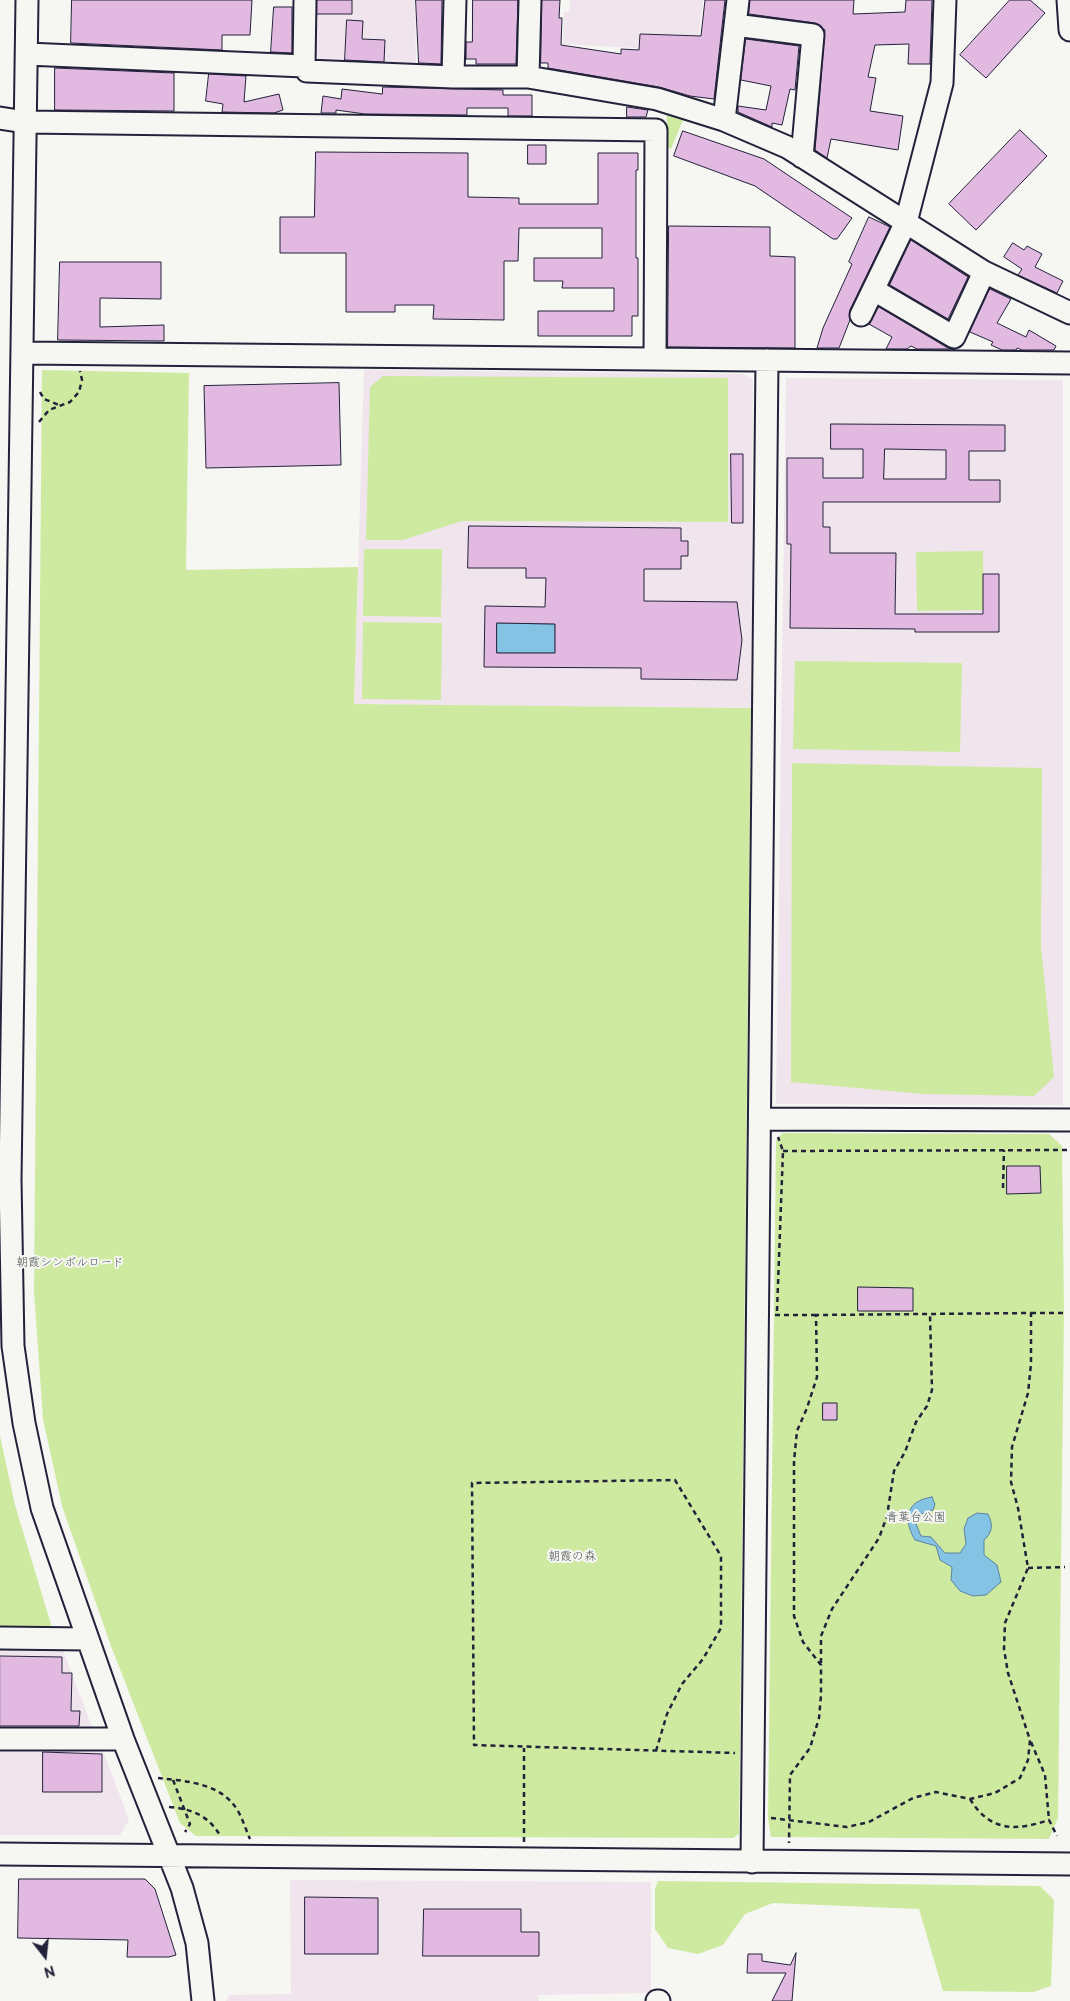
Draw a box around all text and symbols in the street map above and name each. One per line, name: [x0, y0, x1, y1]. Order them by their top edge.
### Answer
park label: 朝霞シンボルロード: [16, 1256, 124, 1270]
park label: 青葉台公園: [886, 1511, 946, 1525]
park label: 朝霞の森: [548, 1550, 596, 1564]
north arrow: [20, 1931, 70, 1981]
text: N: [42, 1961, 57, 1981]

